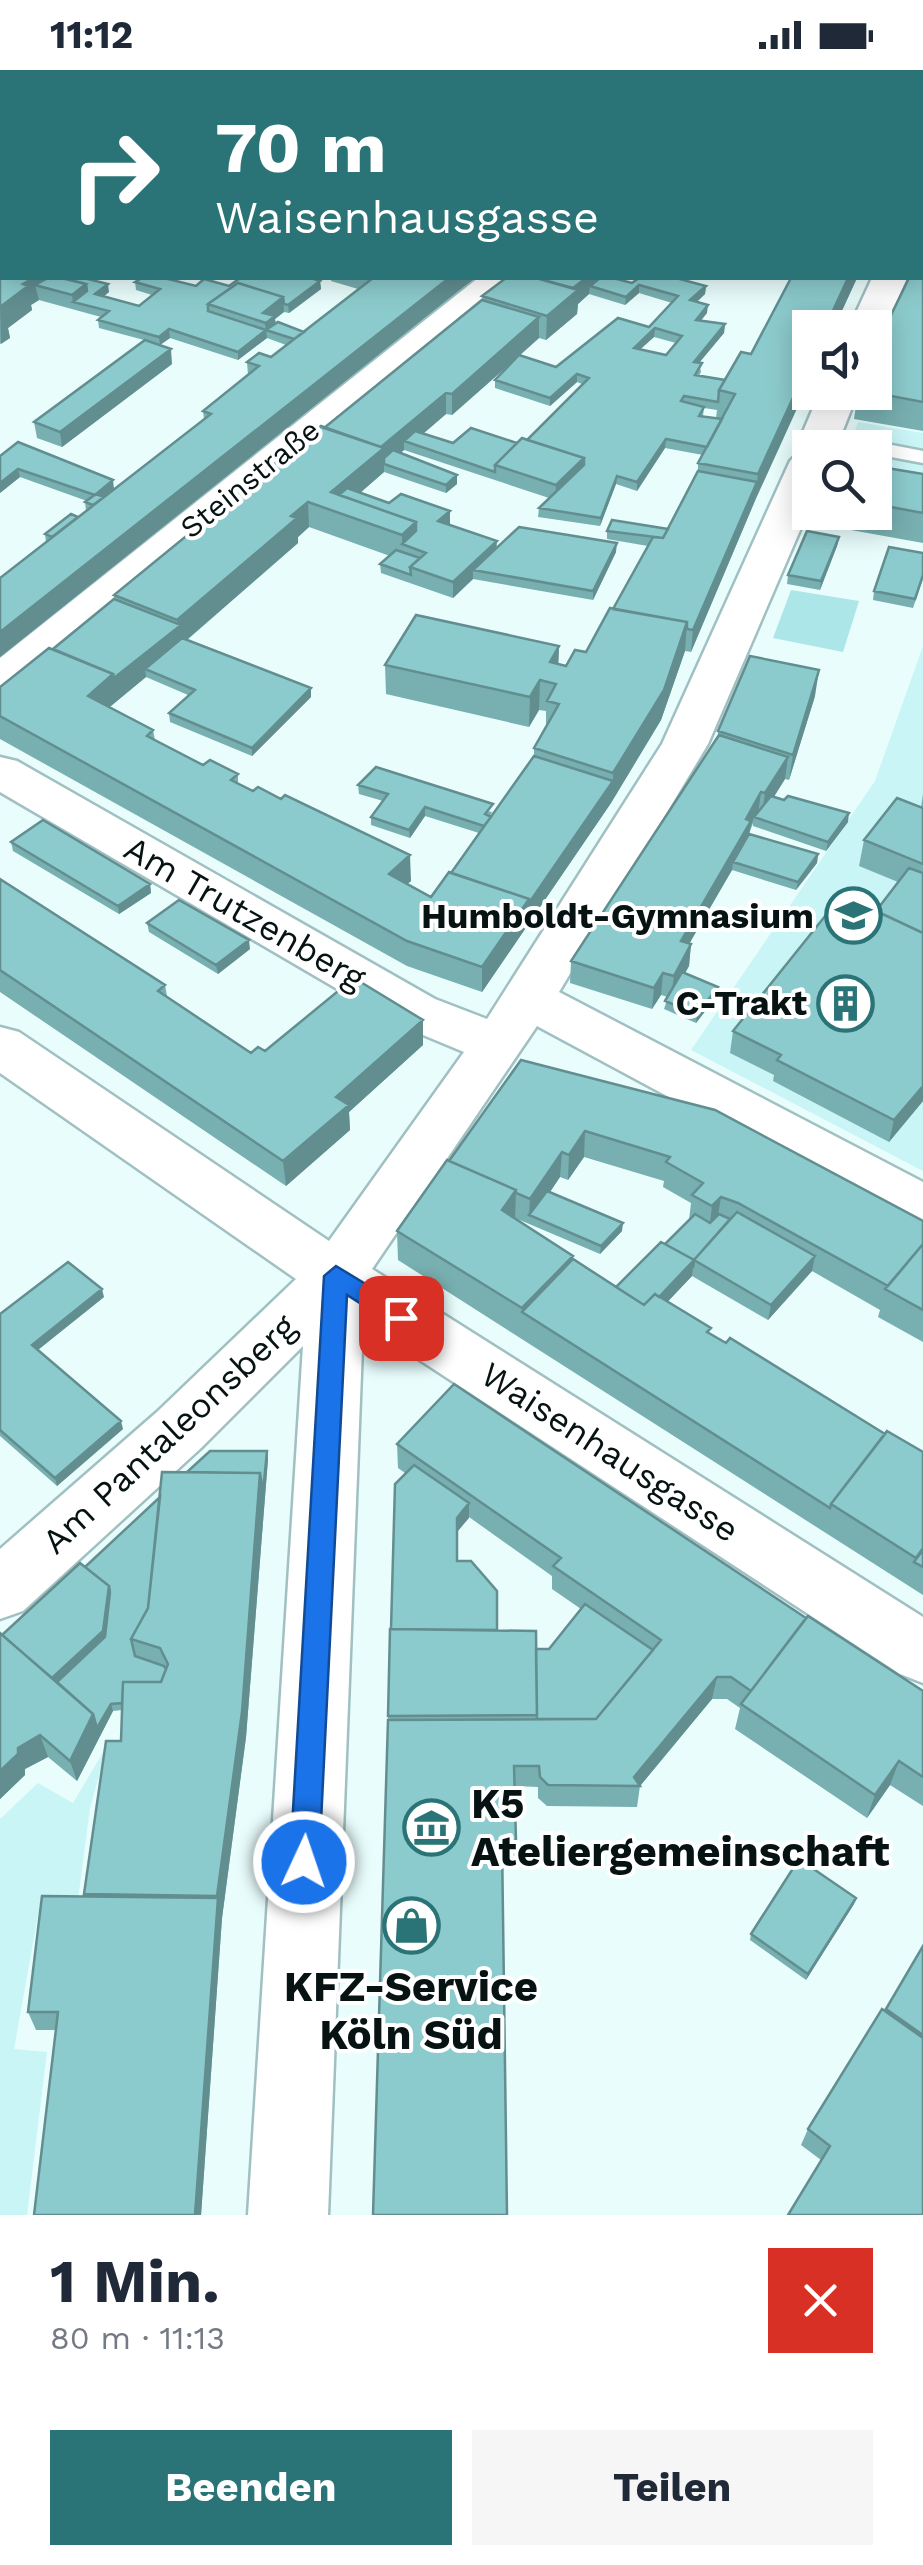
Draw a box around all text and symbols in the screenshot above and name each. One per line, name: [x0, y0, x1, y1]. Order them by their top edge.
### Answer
text: 11:12: [50, 13, 133, 57]
text: 70 m: [215, 107, 387, 189]
icon: right: [50, 110, 180, 240]
text: Waisenhausgasse: [215, 191, 599, 244]
map controls: [792, 310, 892, 530]
button: sound: [792, 310, 892, 410]
street label: Steinstraße: [173, 412, 326, 545]
button: search: [792, 430, 892, 530]
street label: Am Trutzenberg: [117, 827, 373, 999]
school or university icon: Humboldt-Gymnasium: [823, 886, 883, 946]
place label: Humboldt-Gymnasium: [421, 895, 814, 937]
building icon: C-Trakt: [816, 973, 876, 1033]
place label: C-Trakt: [675, 982, 807, 1024]
pin: [359, 1276, 444, 1361]
icon: arrive: [374, 1291, 429, 1346]
street label: Am Pantaleonsberg: [33, 1305, 305, 1562]
street label: Waisenhausgasse: [473, 1353, 747, 1551]
place label: K5 Ateliergemeinschaft: [471, 1779, 890, 1876]
museum icon: K5 Ateliergemeinschaft: [402, 1797, 462, 1857]
position arrow: [252, 1810, 356, 1914]
shop icon: KFZ-Service Köln Süd: [381, 1896, 441, 1956]
place label: KFZ-Service Köln Süd: [284, 1962, 538, 2059]
text: 1 Min.: [50, 2246, 220, 2317]
button: close: [768, 2248, 873, 2353]
text: 80 m · 11:13: [50, 2319, 225, 2357]
button: Beenden: [50, 2430, 452, 2545]
button: Teilen: [472, 2430, 873, 2545]

